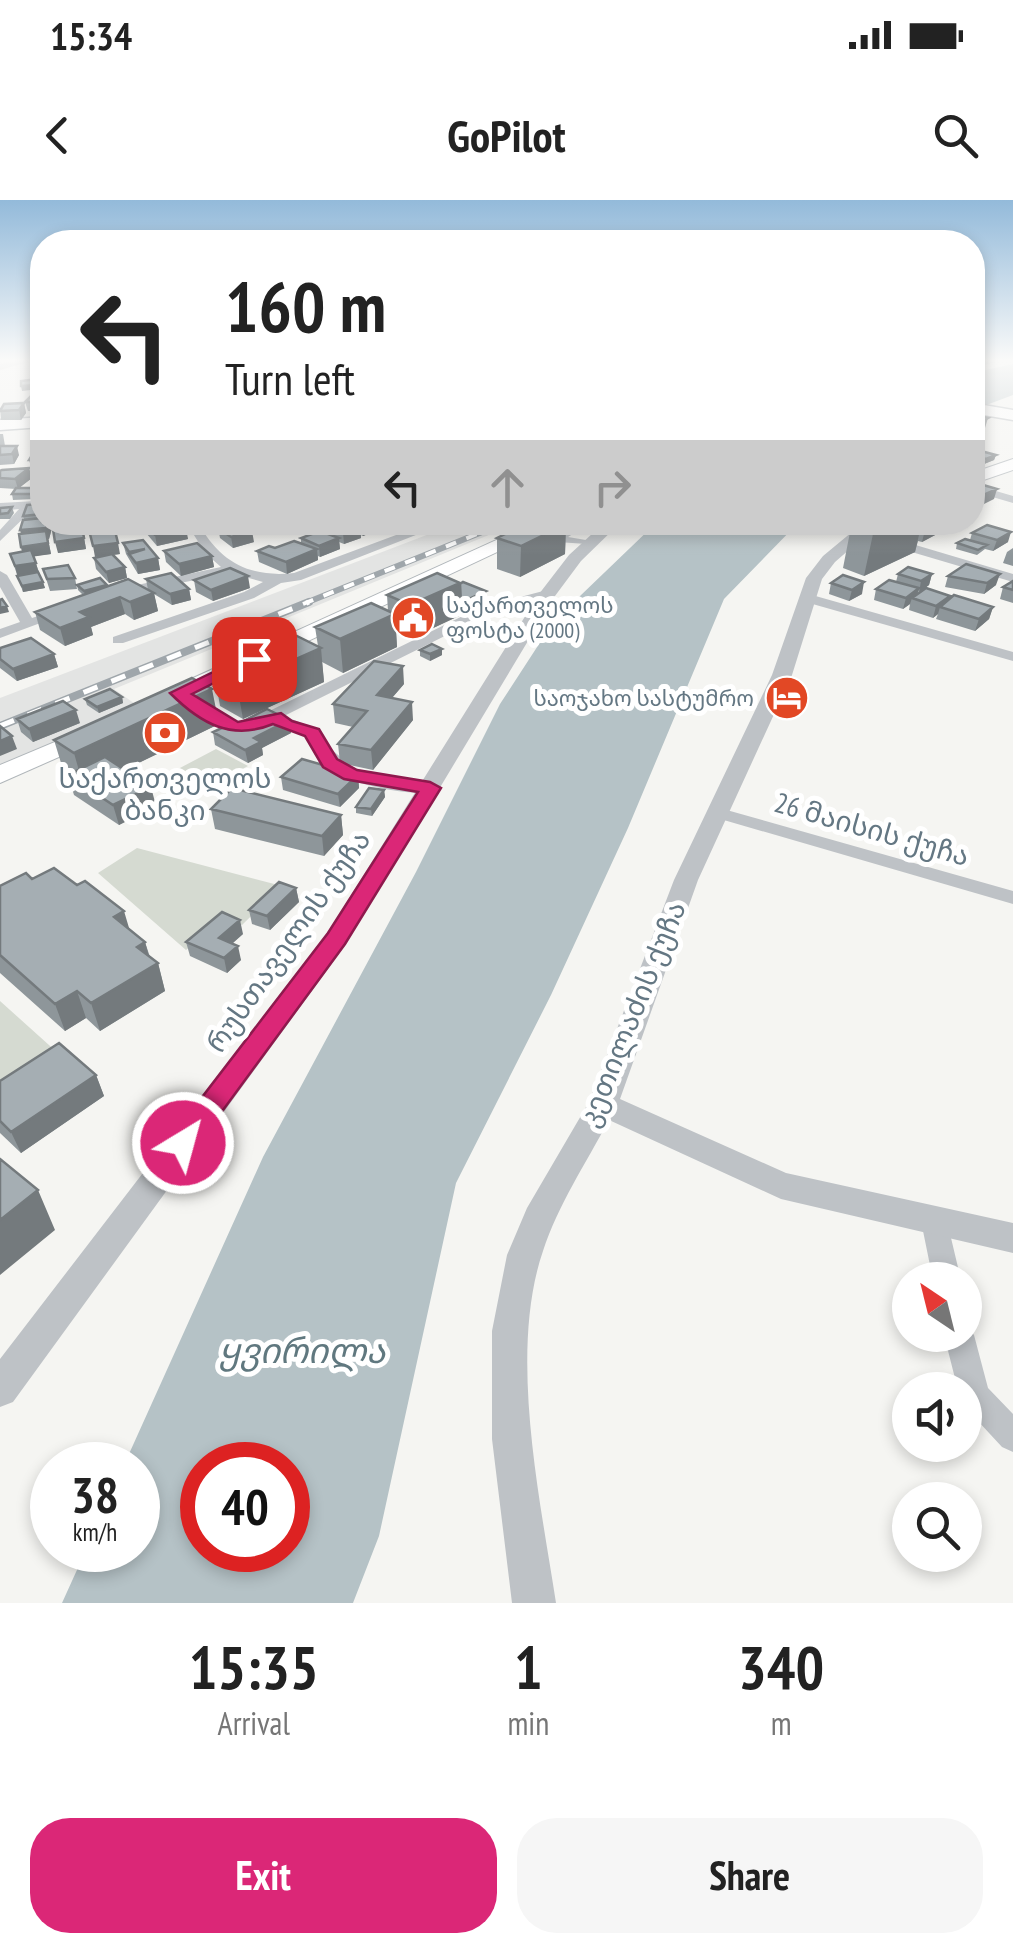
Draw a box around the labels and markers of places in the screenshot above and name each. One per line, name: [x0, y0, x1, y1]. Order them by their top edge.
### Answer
place label: საქართველოს ფოსტა (2000): [446, 591, 613, 644]
public building icon: საქართველოს ფოსტა (2000): [390, 595, 436, 641]
pin: [212, 617, 297, 702]
hotel icon: საოჯახო სასტუმრო: [764, 675, 810, 721]
place label: საოჯახო სასტუმრო: [533, 684, 754, 712]
bank icon: საქართველოს ბანკი: [142, 710, 188, 756]
place label: საქართველოს ბანკი: [58, 759, 272, 828]

